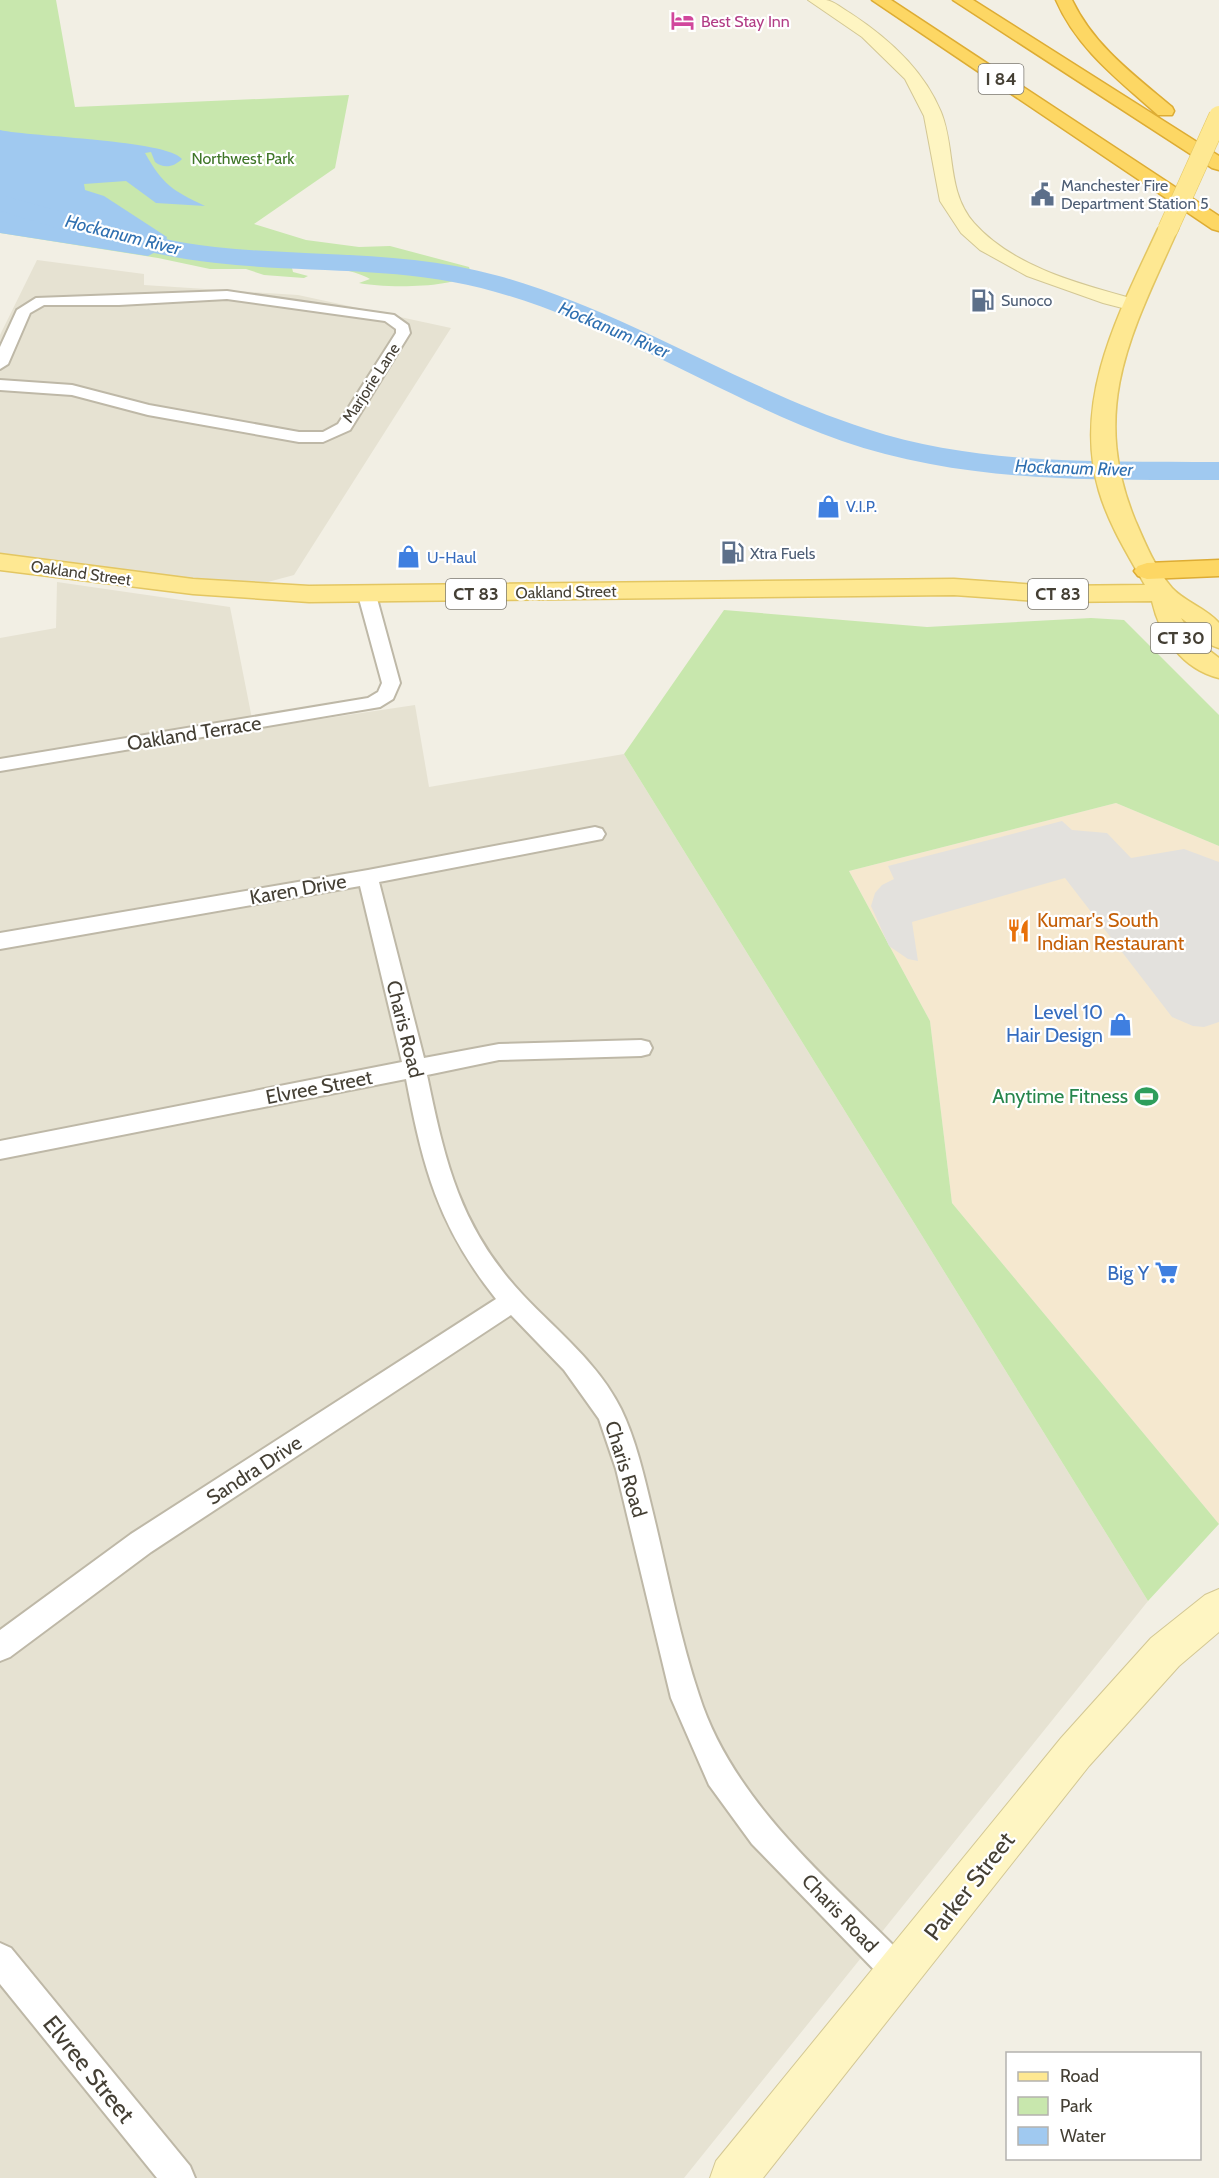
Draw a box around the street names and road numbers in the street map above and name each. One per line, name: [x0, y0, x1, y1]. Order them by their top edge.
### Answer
road number: I 84: [978, 64, 1024, 94]
street label: Marjorie Lane: [338, 340, 404, 426]
street label: Oakland Street: [30, 557, 133, 590]
road number: CT 83: [446, 579, 506, 609]
road number: CT 83: [1028, 579, 1088, 609]
street label: Oakland Street: [515, 582, 617, 602]
road number: CT 30: [1151, 623, 1211, 653]
street label: Oakland Terrace: [125, 711, 263, 755]
street label: Karen Drive: [248, 869, 348, 909]
street label: Charis Road: [381, 978, 429, 1080]
street label: Elvree Street: [264, 1065, 375, 1109]
street label: Charis Road: [600, 1418, 652, 1520]
street label: Sandra Drive: [202, 1430, 306, 1510]
street label: Parker Street: [918, 1826, 1020, 1946]
street label: Charis Road: [797, 1869, 883, 1957]
street label: Elvree Street: [37, 2010, 141, 2128]

